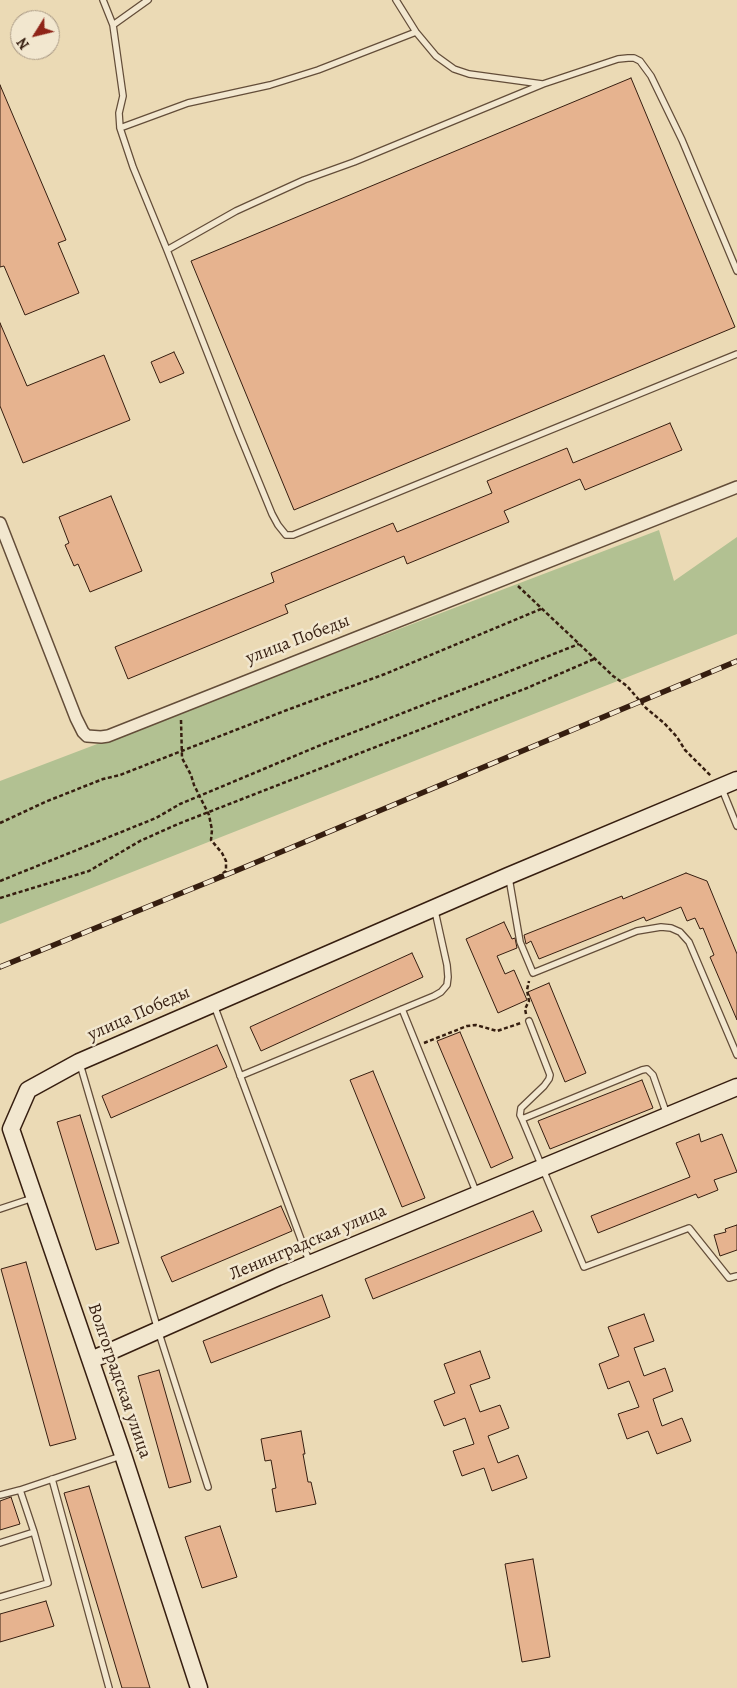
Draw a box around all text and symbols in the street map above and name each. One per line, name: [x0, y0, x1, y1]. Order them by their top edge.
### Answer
north arrow: [10, 10, 60, 60]
text: N: [13, 34, 34, 53]
street label: улица Победы: [243, 610, 353, 670]
street label: улица Победы: [85, 982, 193, 1046]
street label: Ленинградская улица: [226, 1200, 390, 1286]
street label: Волгоградская улица: [82, 1301, 156, 1461]

